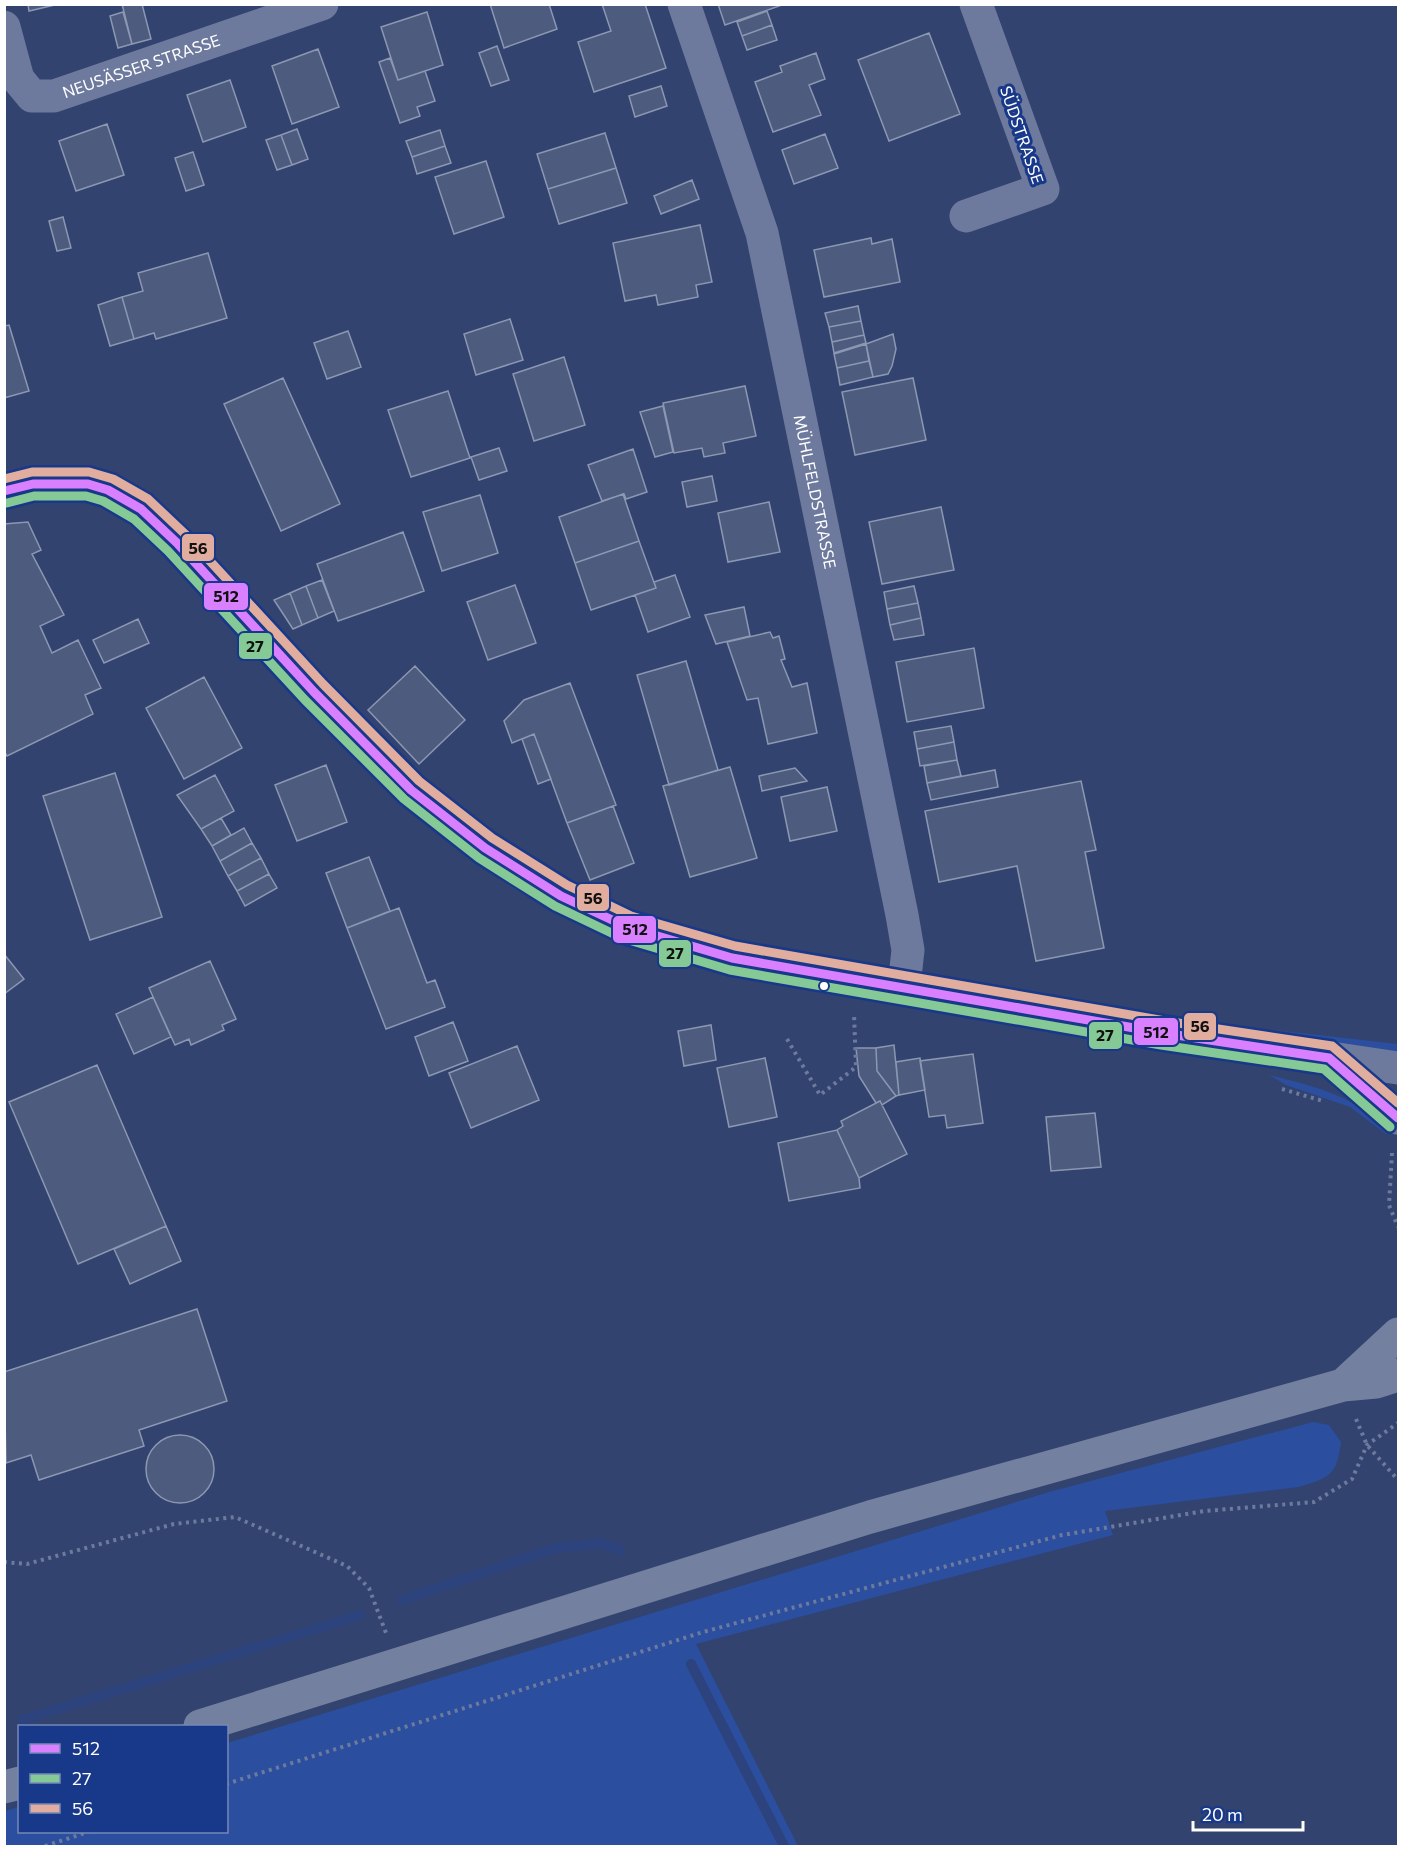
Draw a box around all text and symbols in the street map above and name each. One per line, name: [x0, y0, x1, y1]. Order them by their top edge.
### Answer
street label: NEUSÄSSER STRASSE: [60, 30, 222, 101]
street label: SÜDSTRASSE: [997, 83, 1048, 186]
street label: MÜHLFELDSTRASSE: [790, 413, 841, 570]
line badge: 56: [181, 533, 215, 562]
text: 56: [188, 538, 208, 557]
line badge: 512: [203, 582, 249, 611]
text: 512: [213, 586, 239, 605]
line badge: 27: [238, 632, 273, 660]
text: 27: [246, 636, 264, 655]
line badge: 56: [576, 883, 610, 912]
text: 56: [583, 888, 603, 907]
line badge: 512: [612, 915, 657, 944]
text: 512: [622, 919, 648, 938]
line badge: 27: [658, 939, 692, 968]
text: 27: [666, 943, 684, 962]
unlabelled marker: [818, 980, 830, 992]
line badge: 56: [1183, 1012, 1217, 1041]
text: 56: [1190, 1016, 1210, 1035]
line badge: 512: [1133, 1017, 1179, 1046]
line badge: 27: [1088, 1021, 1123, 1050]
text: 512: [1143, 1022, 1169, 1041]
text: 27: [1096, 1025, 1114, 1044]
legend: [18, 1725, 228, 1833]
text: 512: [72, 1737, 100, 1759]
text: 27: [72, 1767, 91, 1789]
scale bar: [1193, 1794, 1302, 1832]
text: 56: [72, 1797, 93, 1819]
text: 20 m: [1202, 1803, 1243, 1825]

